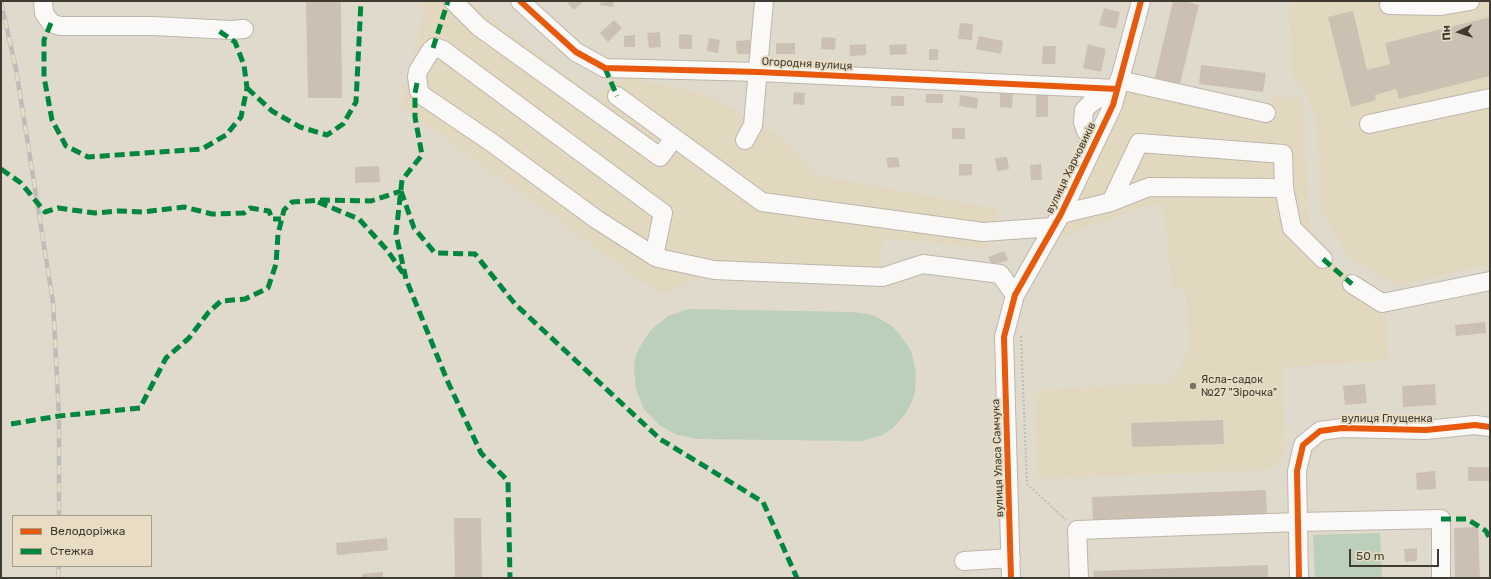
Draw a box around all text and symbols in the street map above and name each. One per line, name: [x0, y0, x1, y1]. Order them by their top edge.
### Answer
north arrow: [1439, 12, 1479, 52]
text: Пн: [1440, 25, 1454, 41]
street label: Огородня вулиця: [761, 55, 853, 73]
street label: вулиця Харчовиків: [1043, 120, 1099, 216]
place label: Ясла-садок №27 "Зірочка": [1201, 373, 1277, 399]
marker: Ясла-садок №27 "Зірочка": [1188, 381, 1198, 391]
street label: вулиця Уласа Самчука: [989, 399, 1007, 517]
street label: вулиця Глущенка: [1341, 412, 1433, 426]
legend: [12, 515, 152, 567]
text: Велодоріжка: [50, 524, 125, 538]
scale bar: [1351, 541, 1441, 567]
text: Стежка: [50, 544, 94, 558]
text: 50 m: [1356, 549, 1384, 563]

